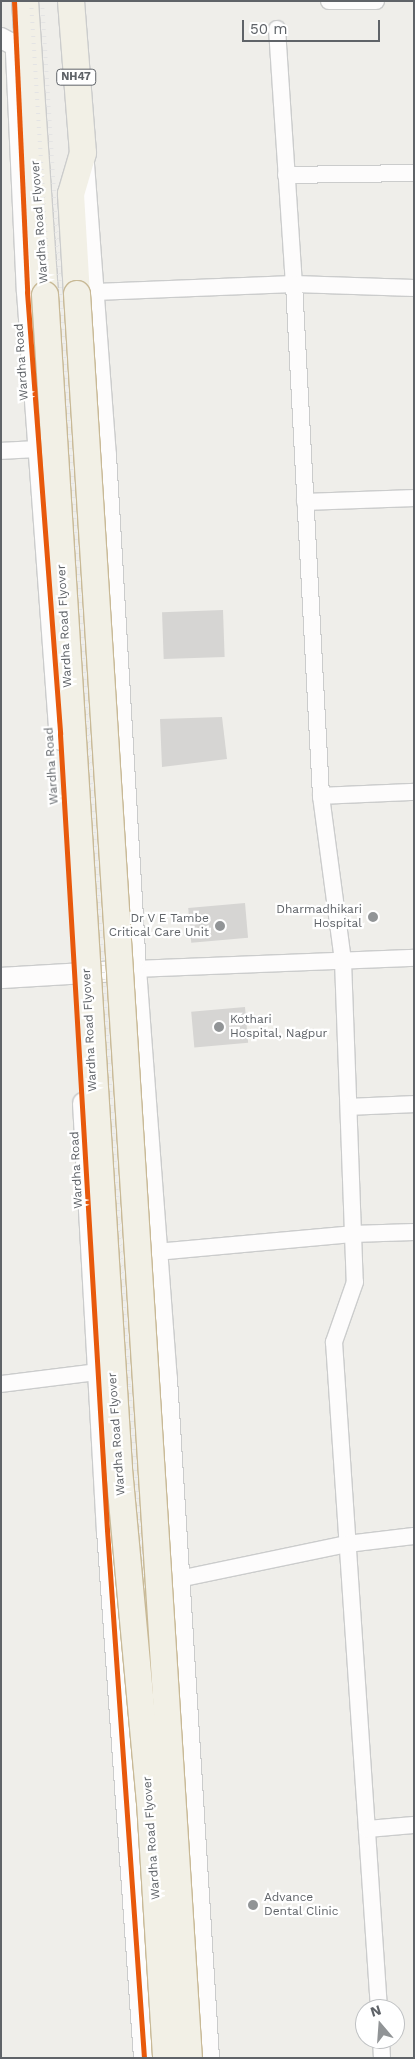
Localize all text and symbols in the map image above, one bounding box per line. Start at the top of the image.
scale bar [245,10,382,42]
text: 50 m [250,20,287,38]
road number: NH47 [56,68,96,86]
street label: Wardha Road Flyover [28,160,52,284]
street label: Wardha Road [12,323,32,401]
street label: Wardha Road Flyover [55,564,75,688]
street label: Wardha Road [42,727,62,805]
place label: Dharmadhikari Hospital [276,903,362,931]
marker: Dharmadhikari Hospital [366,910,380,924]
place label: Dr V E Tambe Critical Care Unit [108,912,209,940]
marker: Dr V E Tambe Critical Care Unit [213,919,227,933]
street label: Wardha Road Flyover [80,968,100,1092]
place label: Kothari Hospital, Nagpur [230,1013,327,1041]
marker: Kothari Hospital, Nagpur [212,1020,226,1034]
street label: Wardha Road [68,1131,86,1209]
street label: Wardha Road Flyover [105,1372,129,1496]
street label: Wardha Road Flyover [140,1776,164,1900]
place label: Advance Dental Clinic [264,1891,339,1919]
marker: Advance Dental Clinic [246,1898,260,1912]
north arrow [355,1999,405,2049]
text: N [368,2001,383,2020]

